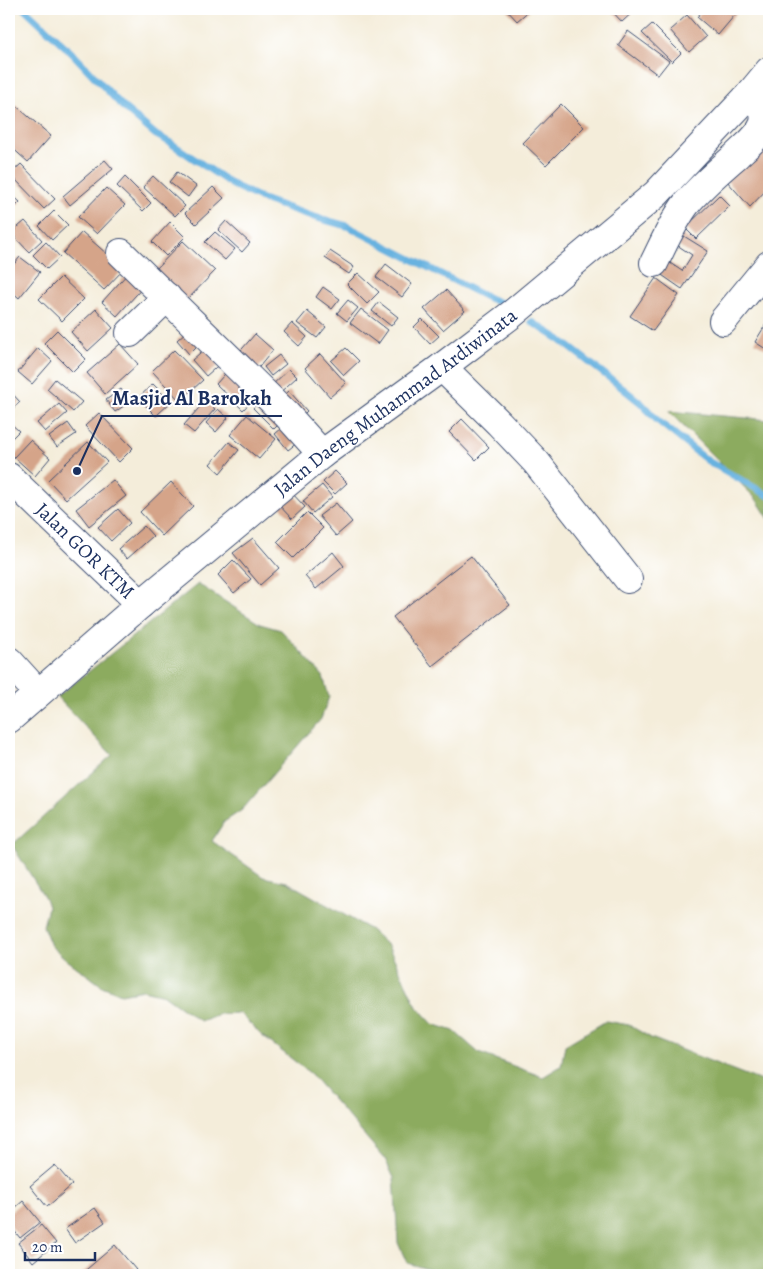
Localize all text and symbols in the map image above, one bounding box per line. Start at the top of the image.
street label: Jalan Daeng Muhammad Ardiwinata [268,301,523,502]
callout: Masjid Al Barokah [102,380,282,416]
text: Masjid Al Barokah [112,384,272,412]
street label: Jalan GOR KTM [30,496,141,605]
scale bar [25,1229,95,1261]
text: 20 m [32,1237,63,1257]

